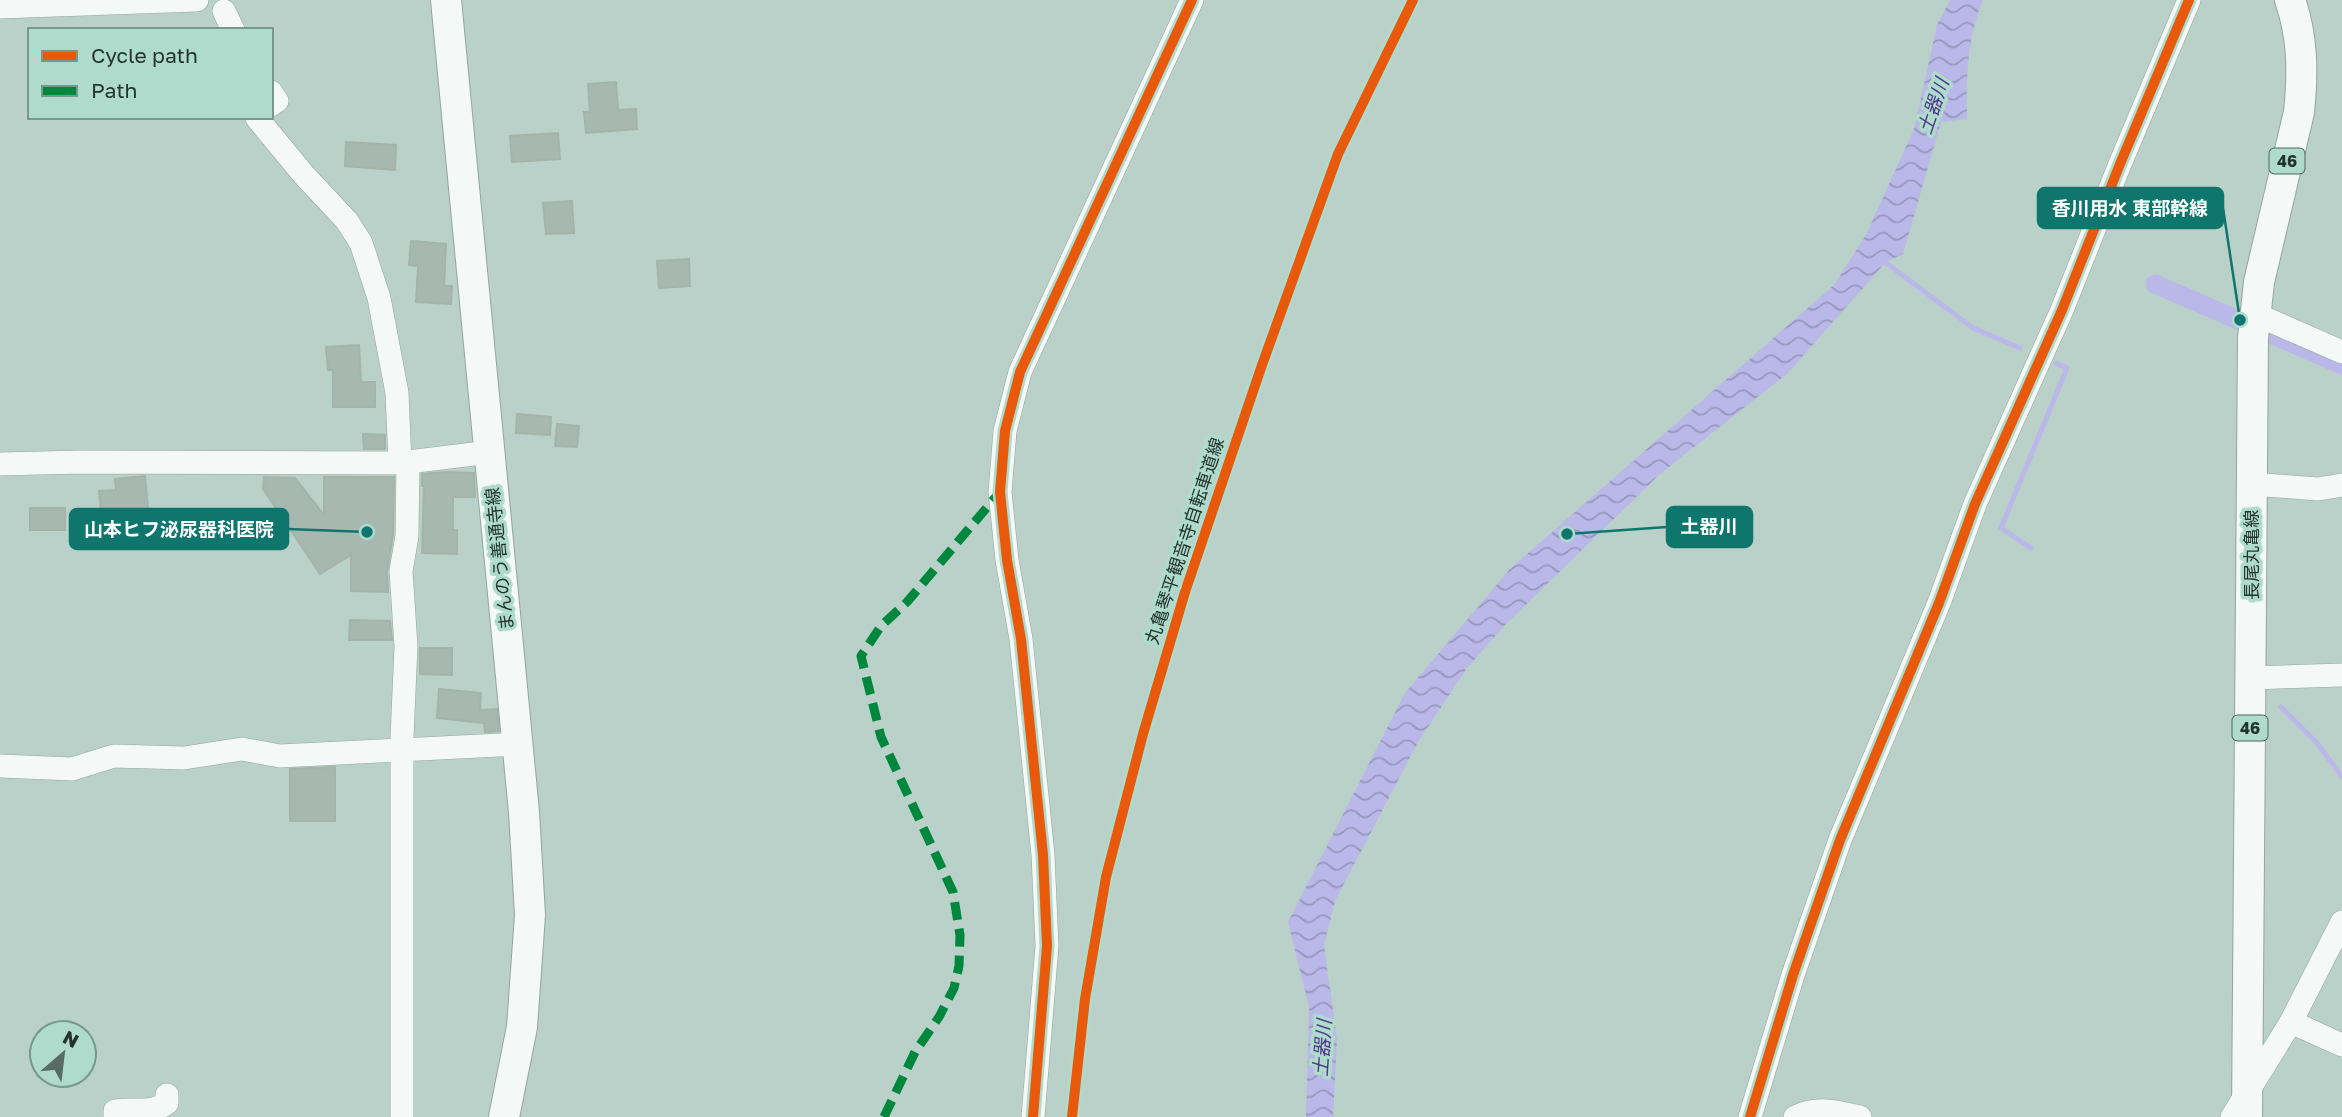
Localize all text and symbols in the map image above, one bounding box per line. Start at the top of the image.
legend [28,28,273,119]
text: Cycle path [91,42,198,68]
water label: 土器川 [1912,73,1953,137]
text: Path [91,77,138,103]
road number: 46 [2270,148,2304,174]
callout: 香川用水 東部幹線 [2038,188,2223,228]
text: 香川用水 東部幹線 [2052,196,2208,219]
street label: 丸亀琴平観音寺自転車道線 [1140,435,1228,647]
street label: まんのう善通寺線 [481,486,517,632]
callout: 土器川 [1667,507,1752,547]
callout: 山本ヒフ泌尿器科医院 [70,509,288,549]
street label: 長尾丸亀線 [2240,510,2262,600]
text: 土器川 [1680,514,1738,537]
text: 山本ヒフ泌尿器科医院 [84,517,274,540]
road number: 46 [2232,716,2268,740]
water label: 土器川 [1308,1017,1335,1077]
north arrow [28,1019,98,1089]
text: N [59,1025,83,1052]

